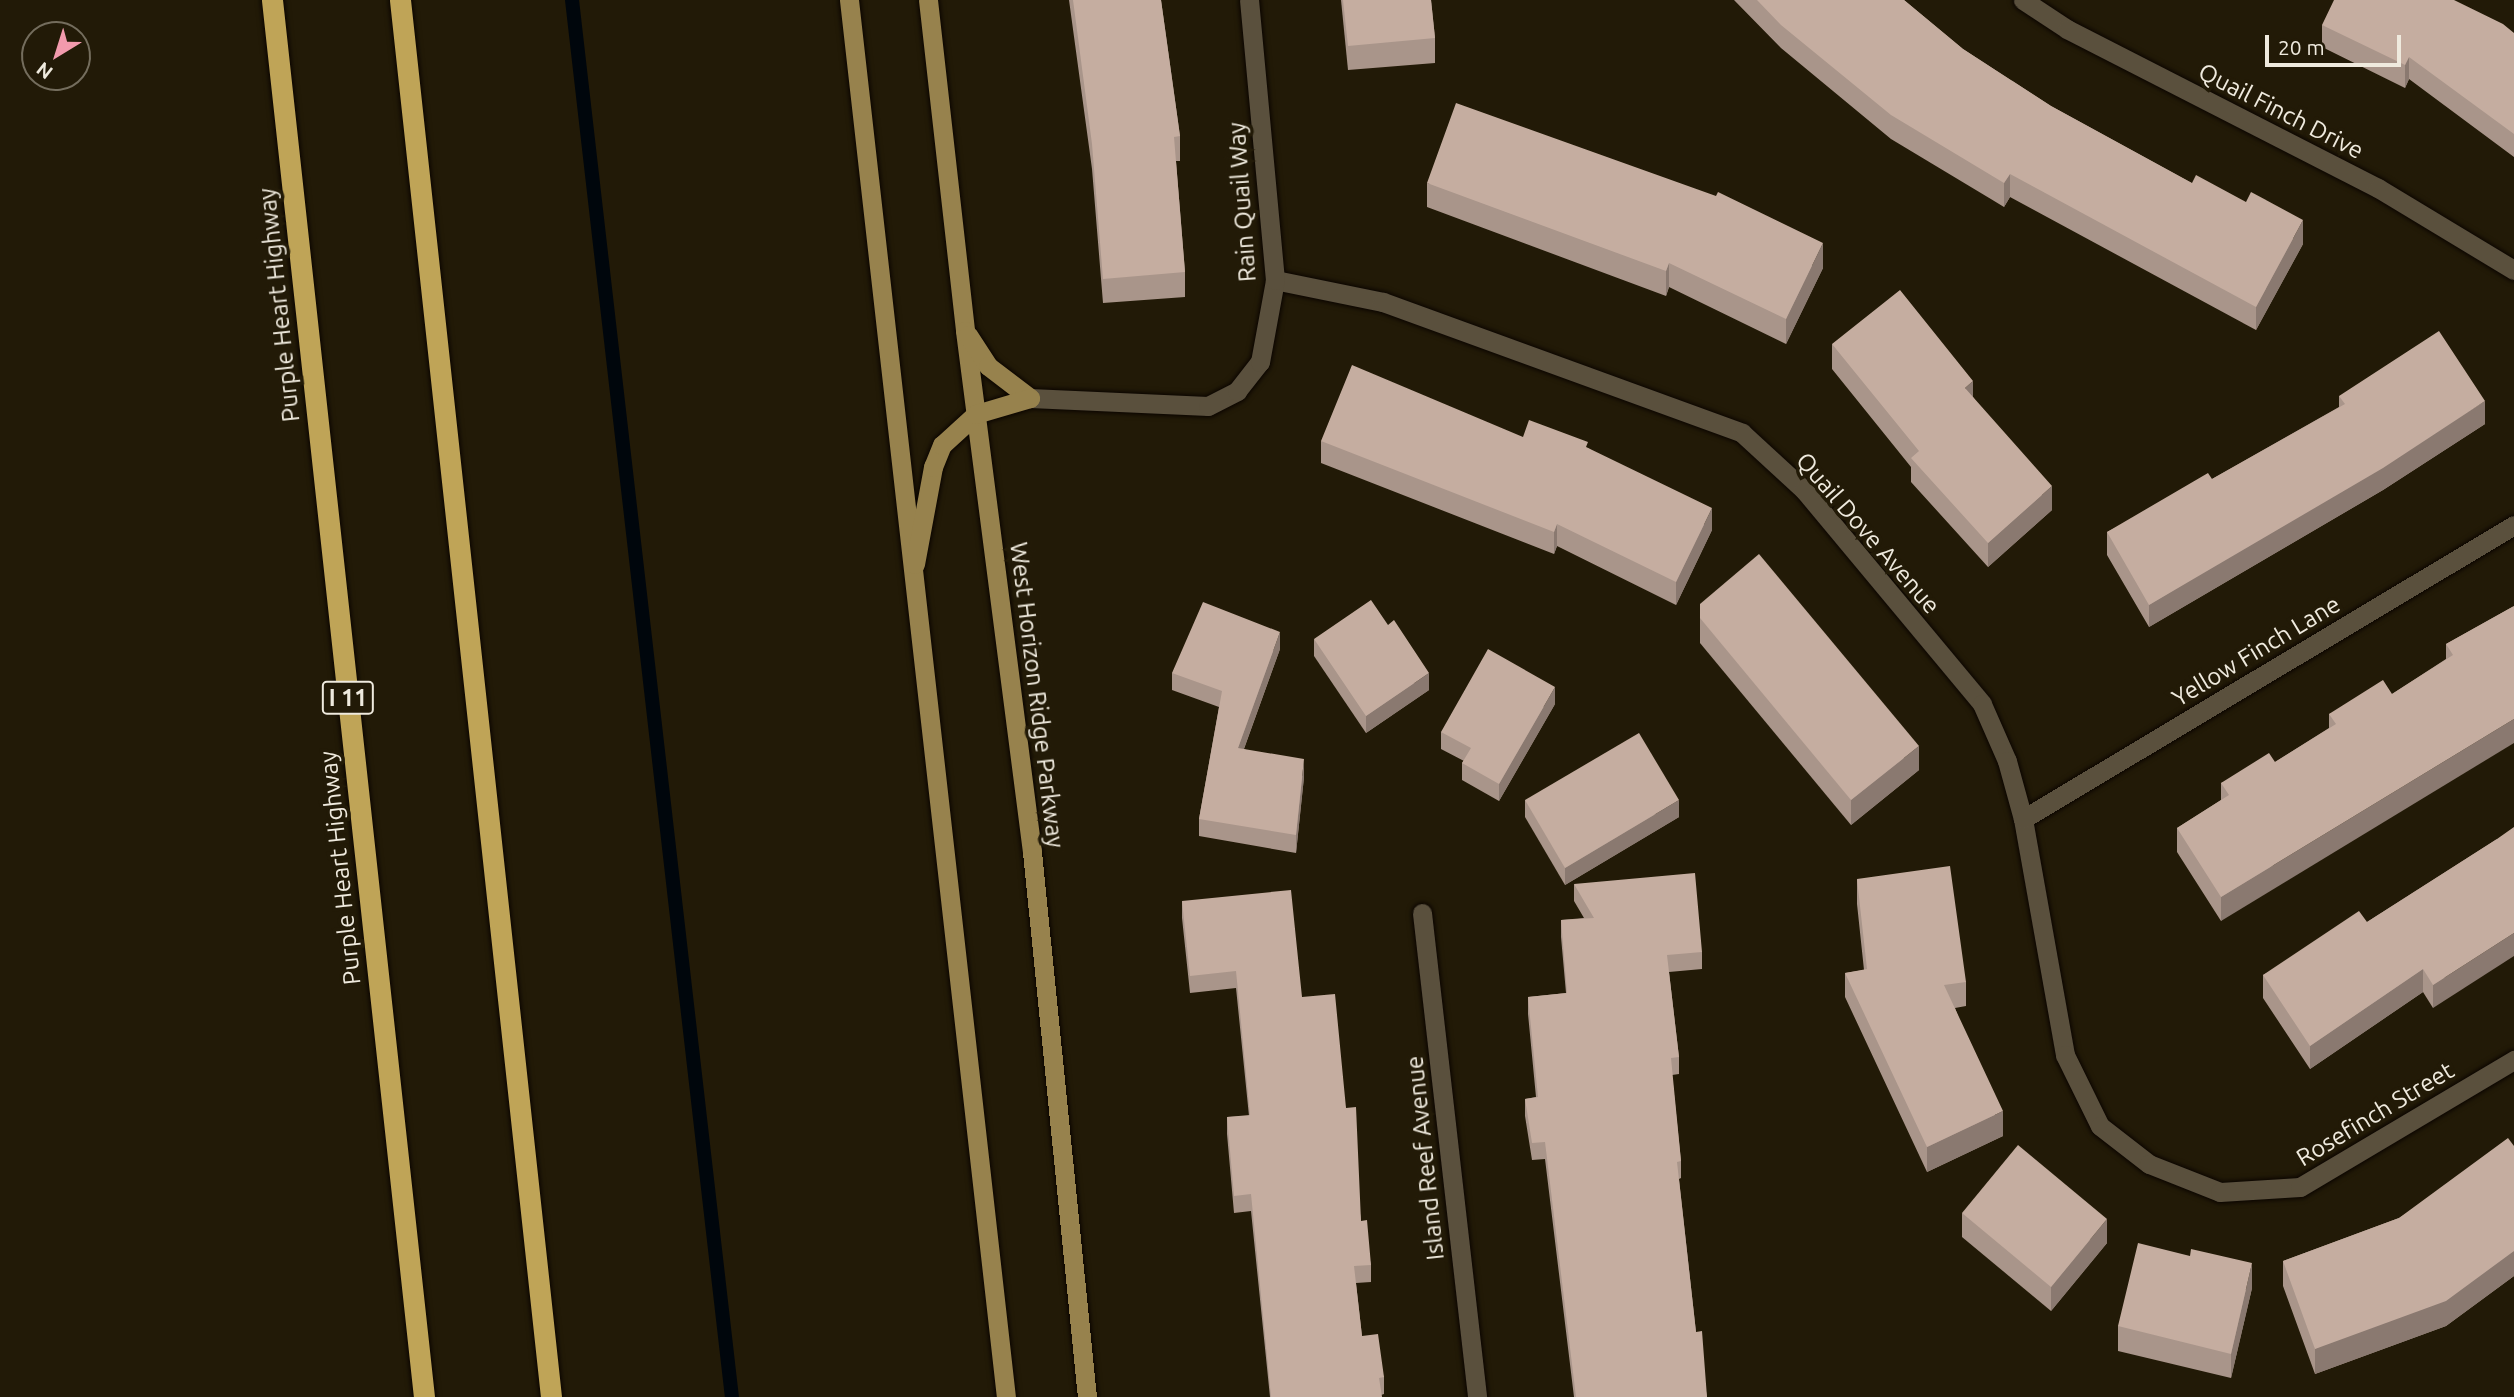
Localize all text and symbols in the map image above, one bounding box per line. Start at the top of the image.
north arrow [21,21,91,91]
scale bar [2269,21,2406,65]
text: 20 m [2278,35,2325,59]
street label: Quail Finch Drive [2194,57,2368,165]
text: N [32,58,57,84]
street label: Rain Quail Way [1222,121,1262,283]
street label: Purple Heart Highway [252,187,306,423]
street label: Quail Dove Avenue [1790,446,1946,620]
street label: West Horizon Ridge Parkway [1004,541,1070,849]
street label: Yellow Finch Lane [2167,590,2345,712]
road number: I 11 [322,678,374,718]
street label: Purple Heart Highway [313,750,367,986]
street label: Island Reef Avenue [1400,1054,1450,1262]
street label: Rosefinch Street [2291,1056,2459,1172]

